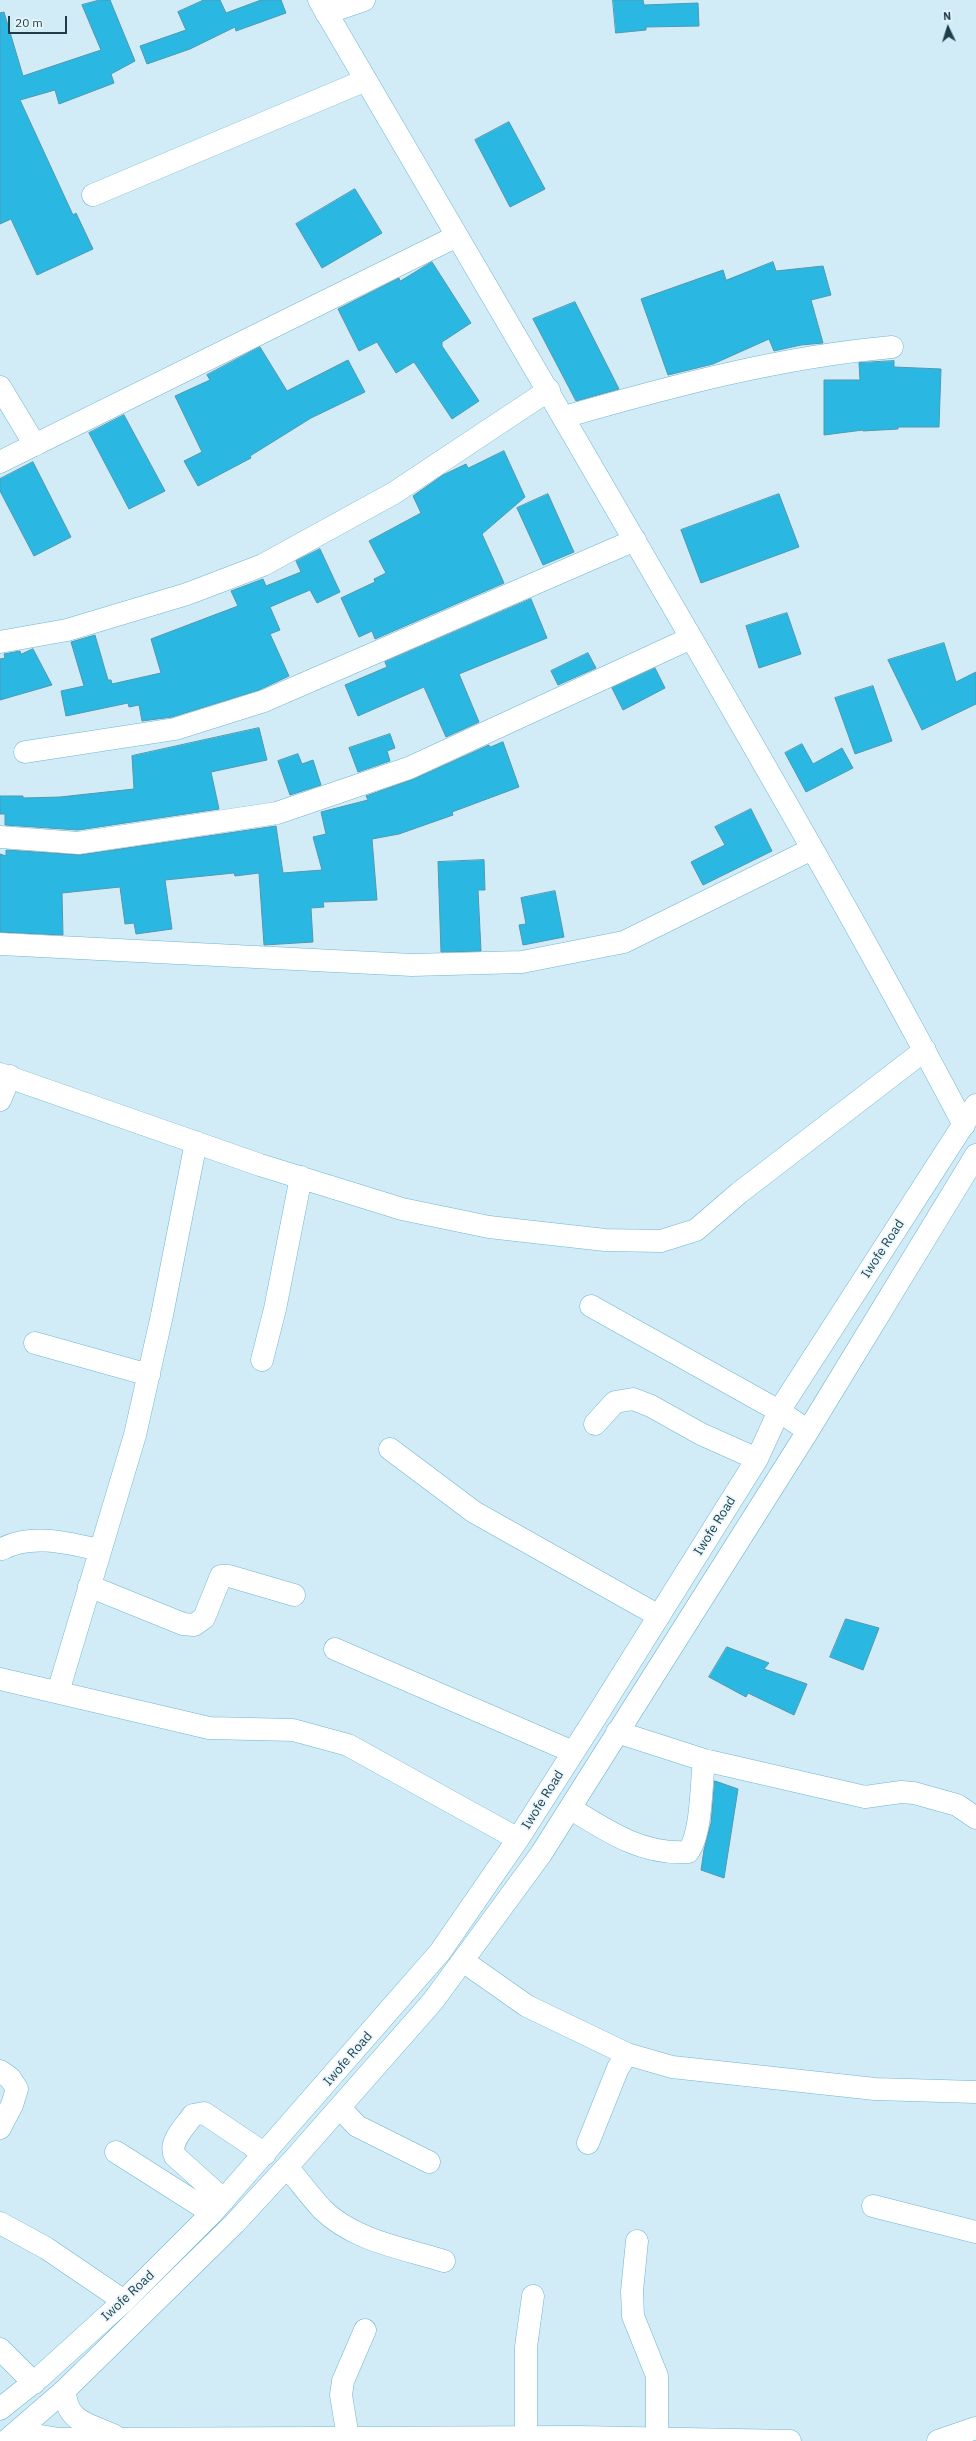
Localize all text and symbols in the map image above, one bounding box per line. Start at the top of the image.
scale bar [10,8,69,34]
north arrow [928,8,968,48]
text: N [943,9,952,23]
text: 20 m [15,15,43,30]
street label: Iwofe Road [858,1217,908,1281]
street label: Iwofe Road [691,1494,739,1558]
street label: Iwofe Road [519,1768,567,1832]
street label: Iwofe Road [320,2029,376,2089]
street label: Iwofe Road [98,2268,158,2324]

